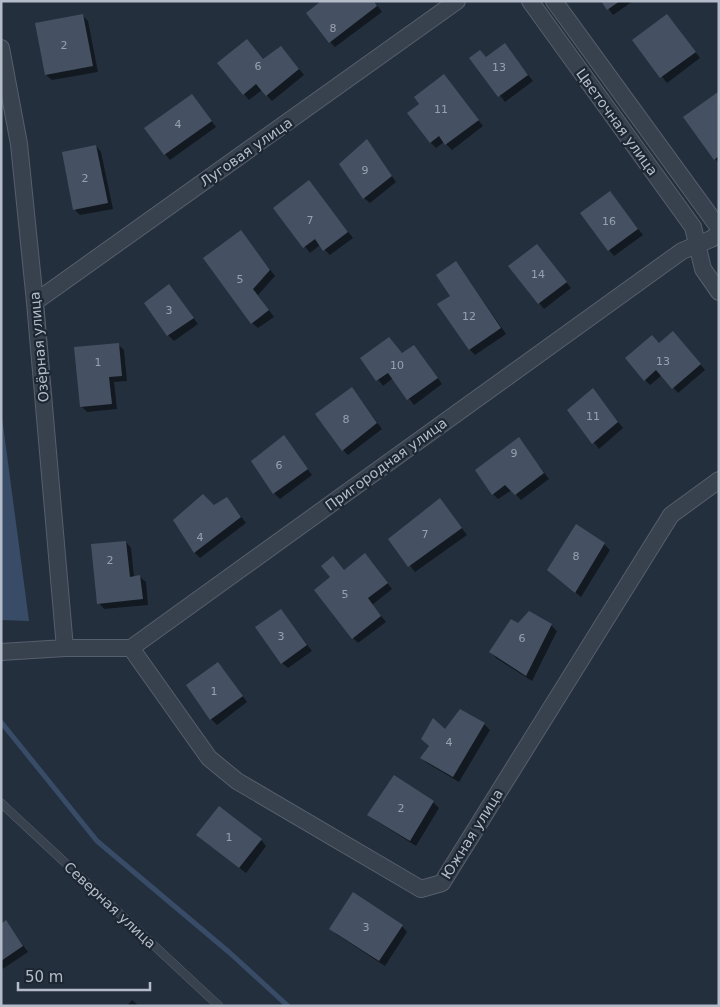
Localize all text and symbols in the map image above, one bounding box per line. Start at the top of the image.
house number: 8 [330,22,337,35]
house number: 2 [61,39,68,52]
house number: 6 [255,60,262,73]
house number: 13 [492,61,506,74]
street label: Цветочная улица [573,66,661,178]
house number: 11 [434,103,448,116]
street label: Луговая улица [197,114,295,190]
house number: 4 [175,118,182,131]
house number: 9 [362,164,369,177]
house number: 2 [82,172,89,185]
house number: 7 [307,214,314,227]
house number: 16 [602,215,616,228]
house number: 14 [531,268,545,281]
house number: 5 [237,273,244,286]
street label: Озёрная улица [26,291,52,403]
house number: 3 [166,304,173,317]
house number: 12 [462,310,476,323]
house number: 13 [656,355,670,368]
house number: 1 [95,356,102,369]
house number: 10 [390,359,404,372]
house number: 11 [586,410,600,423]
house number: 8 [343,413,350,426]
street label: Пригородная улица [322,414,450,514]
house number: 9 [511,447,518,460]
house number: 6 [276,459,283,472]
house number: 7 [422,528,429,541]
house number: 4 [197,531,204,544]
house number: 8 [573,550,580,563]
house number: 2 [107,554,114,567]
house number: 5 [342,588,349,601]
house number: 3 [278,630,285,643]
house number: 6 [519,632,526,645]
house number: 1 [211,685,218,698]
house number: 4 [446,736,453,749]
street label: Южная улица [438,786,506,882]
house number: 2 [398,802,405,815]
house number: 1 [226,831,233,844]
street label: Северная улица [61,859,159,951]
house number: 3 [363,921,370,934]
scale bar [18,960,150,992]
text: 50 m [25,968,63,986]

